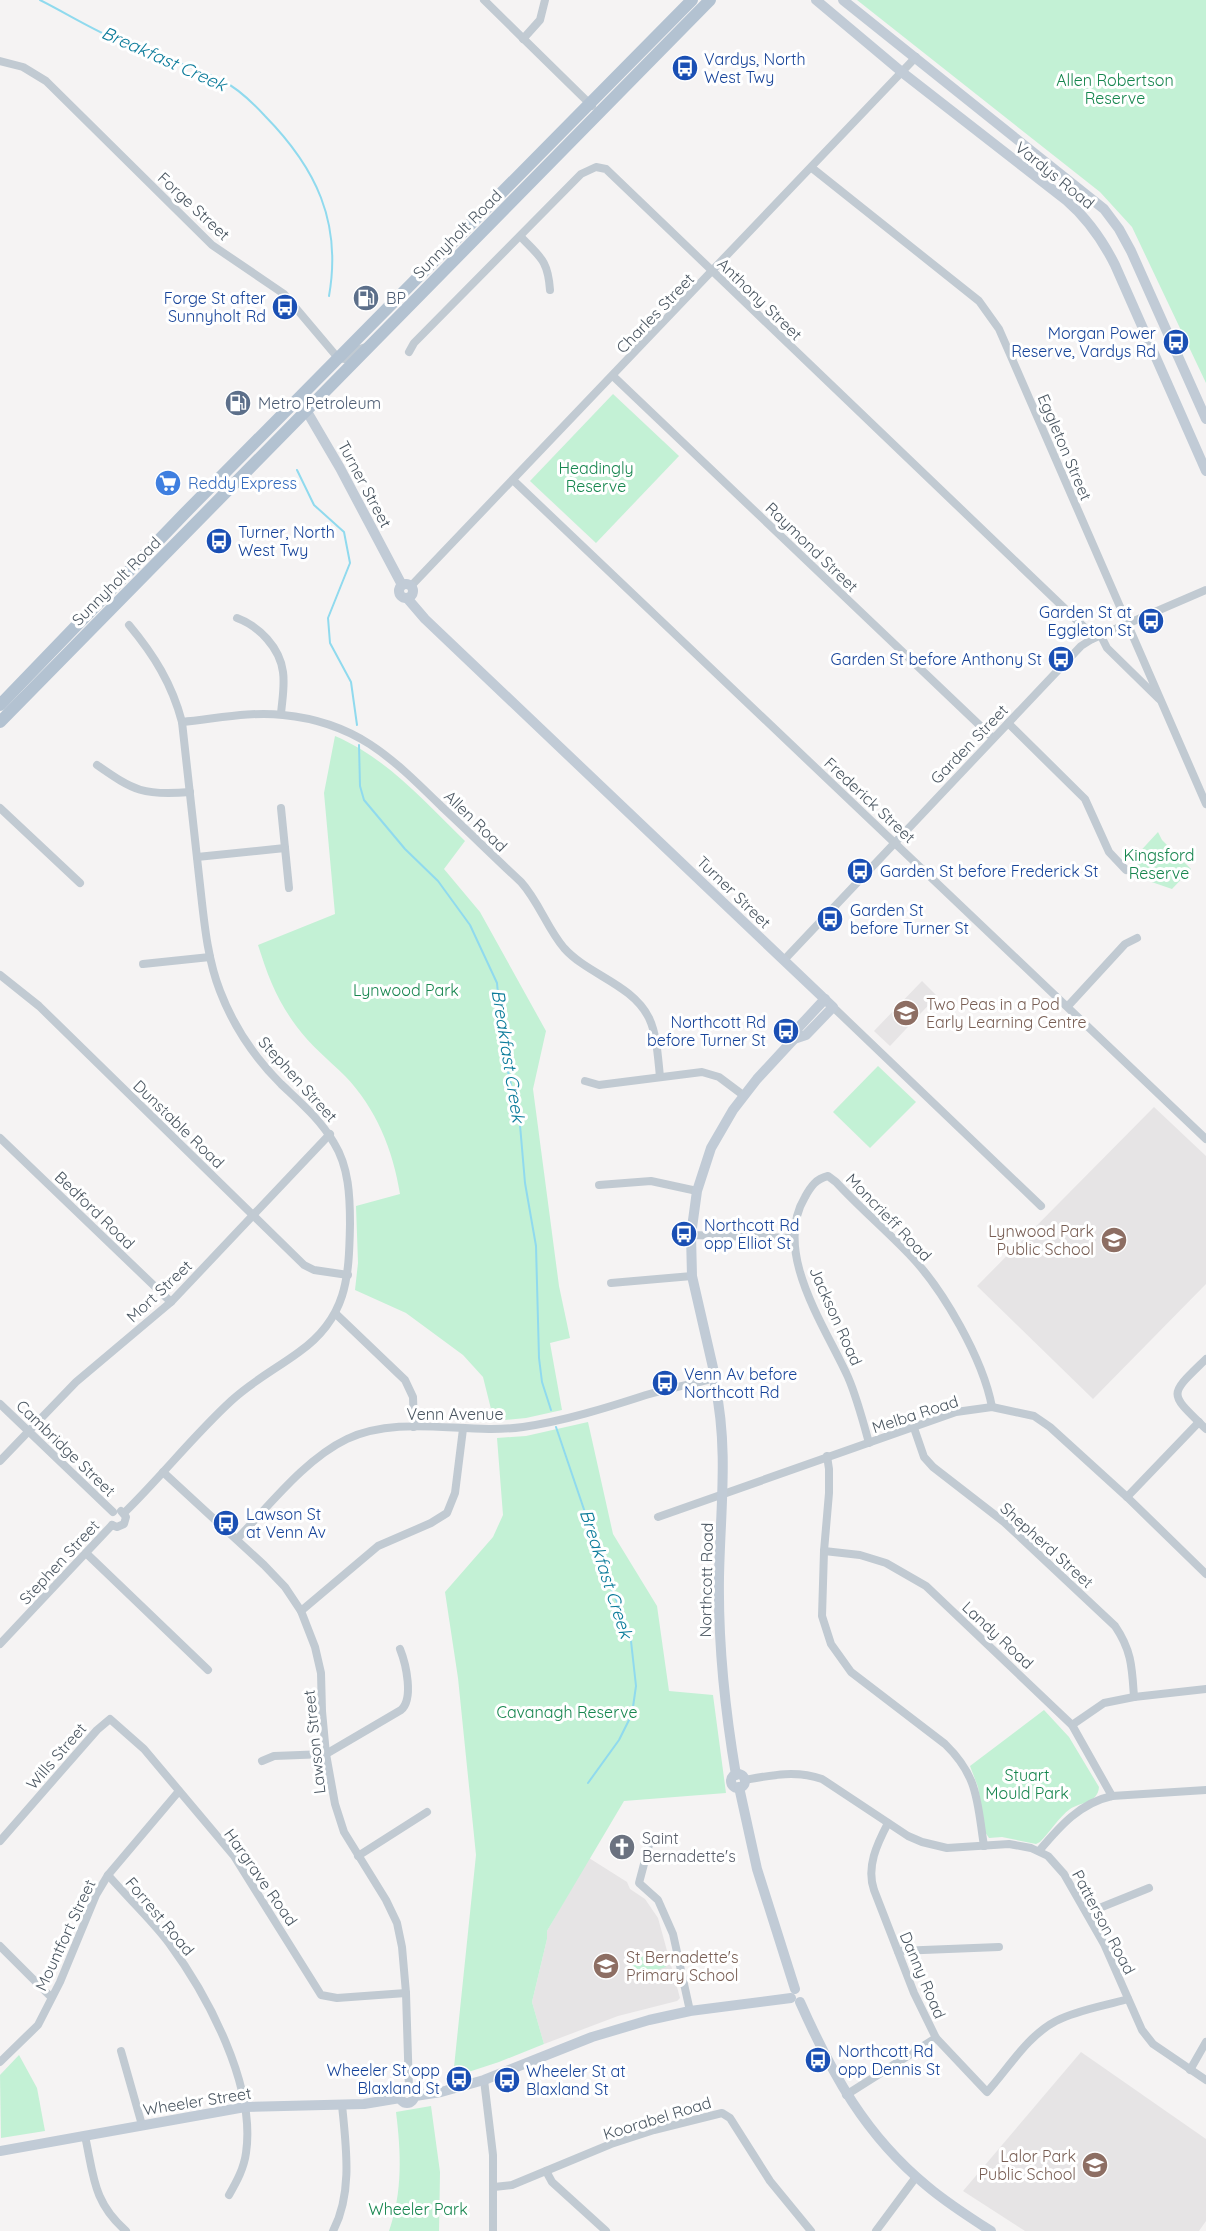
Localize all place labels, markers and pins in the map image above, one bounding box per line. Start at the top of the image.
place label: Vardys, North West Twy [704,49,806,87]
bus stop icon: Vardys, North West Twy [670,53,700,83]
fuel station icon: BP [351,283,381,313]
place label: Forge St after Sunnyholt Rd [164,288,266,326]
place label: BP [386,288,406,308]
bus stop icon: Forge St after Sunnyholt Rd [270,292,300,322]
place label: Morgan Power Reserve, Vardys Rd [1011,323,1156,361]
bus stop icon: Morgan Power Reserve, Vardys Rd [1161,327,1191,357]
fuel station icon: Metro Petroleum [223,388,253,418]
place label: Metro Petroleum [258,393,381,413]
supermarket icon: Reddy Express [153,468,183,498]
place label: Reddy Express [188,473,297,493]
place label: Turner, North West Twy [238,522,335,560]
bus stop icon: Turner, North West Twy [204,526,234,556]
place label: Garden St at Eggleton St [1039,602,1132,640]
bus stop icon: Garden St at Eggleton St [1136,606,1166,636]
bus stop icon: Garden St before Anthony St [1046,644,1076,674]
place label: Garden St before Anthony St [830,649,1042,669]
bus stop icon: Garden St before Frederick St [845,856,875,886]
place label: Garden St before Frederick St [880,861,1098,881]
place label: Garden St before Turner St [850,900,969,938]
bus stop icon: Garden St before Turner St [815,904,845,934]
place label: Two Peas in a Pod Early Learning Centre [926,994,1087,1032]
school or university icon: Two Peas in a Pod Early Learning Centre [891,998,921,1028]
place label: Northcott Rd before Turner St [647,1012,766,1050]
bus stop icon: Northcott Rd before Turner St [771,1016,801,1046]
place label: Northcott Rd opp Elliot St [704,1215,800,1253]
bus stop icon: Northcott Rd opp Elliot St [669,1219,699,1249]
place label: Lynwood Park Public School [988,1221,1094,1259]
school or university icon: Lynwood Park Public School [1099,1225,1129,1255]
place label: Venn Av before Northcott Rd [684,1364,797,1402]
bus stop icon: Venn Av before Northcott Rd [650,1368,680,1398]
place label: Lawson St at Venn Av [246,1504,326,1542]
bus stop icon: Lawson St at Venn Av [211,1508,241,1538]
place label: Saint Bernadette's [642,1828,736,1866]
church icon: Saint Bernadette's [607,1832,637,1862]
place label: St Bernadette's Primary School [626,1947,738,1985]
school or university icon: St Bernadette's Primary School [591,1951,621,1981]
place label: Northcott Rd opp Dennis St [838,2041,940,2079]
bus stop icon: Northcott Rd opp Dennis St [803,2045,833,2075]
place label: Wheeler St opp Blaxland St [326,2060,440,2098]
place label: Wheeler St at Blaxland St [526,2061,626,2099]
bus stop icon: Wheeler St opp Blaxland St [444,2064,474,2094]
bus stop icon: Wheeler St at Blaxland St [492,2065,522,2095]
place label: Lalor Park Public School [979,2146,1076,2184]
school or university icon: Lalor Park Public School [1080,2150,1110,2180]

